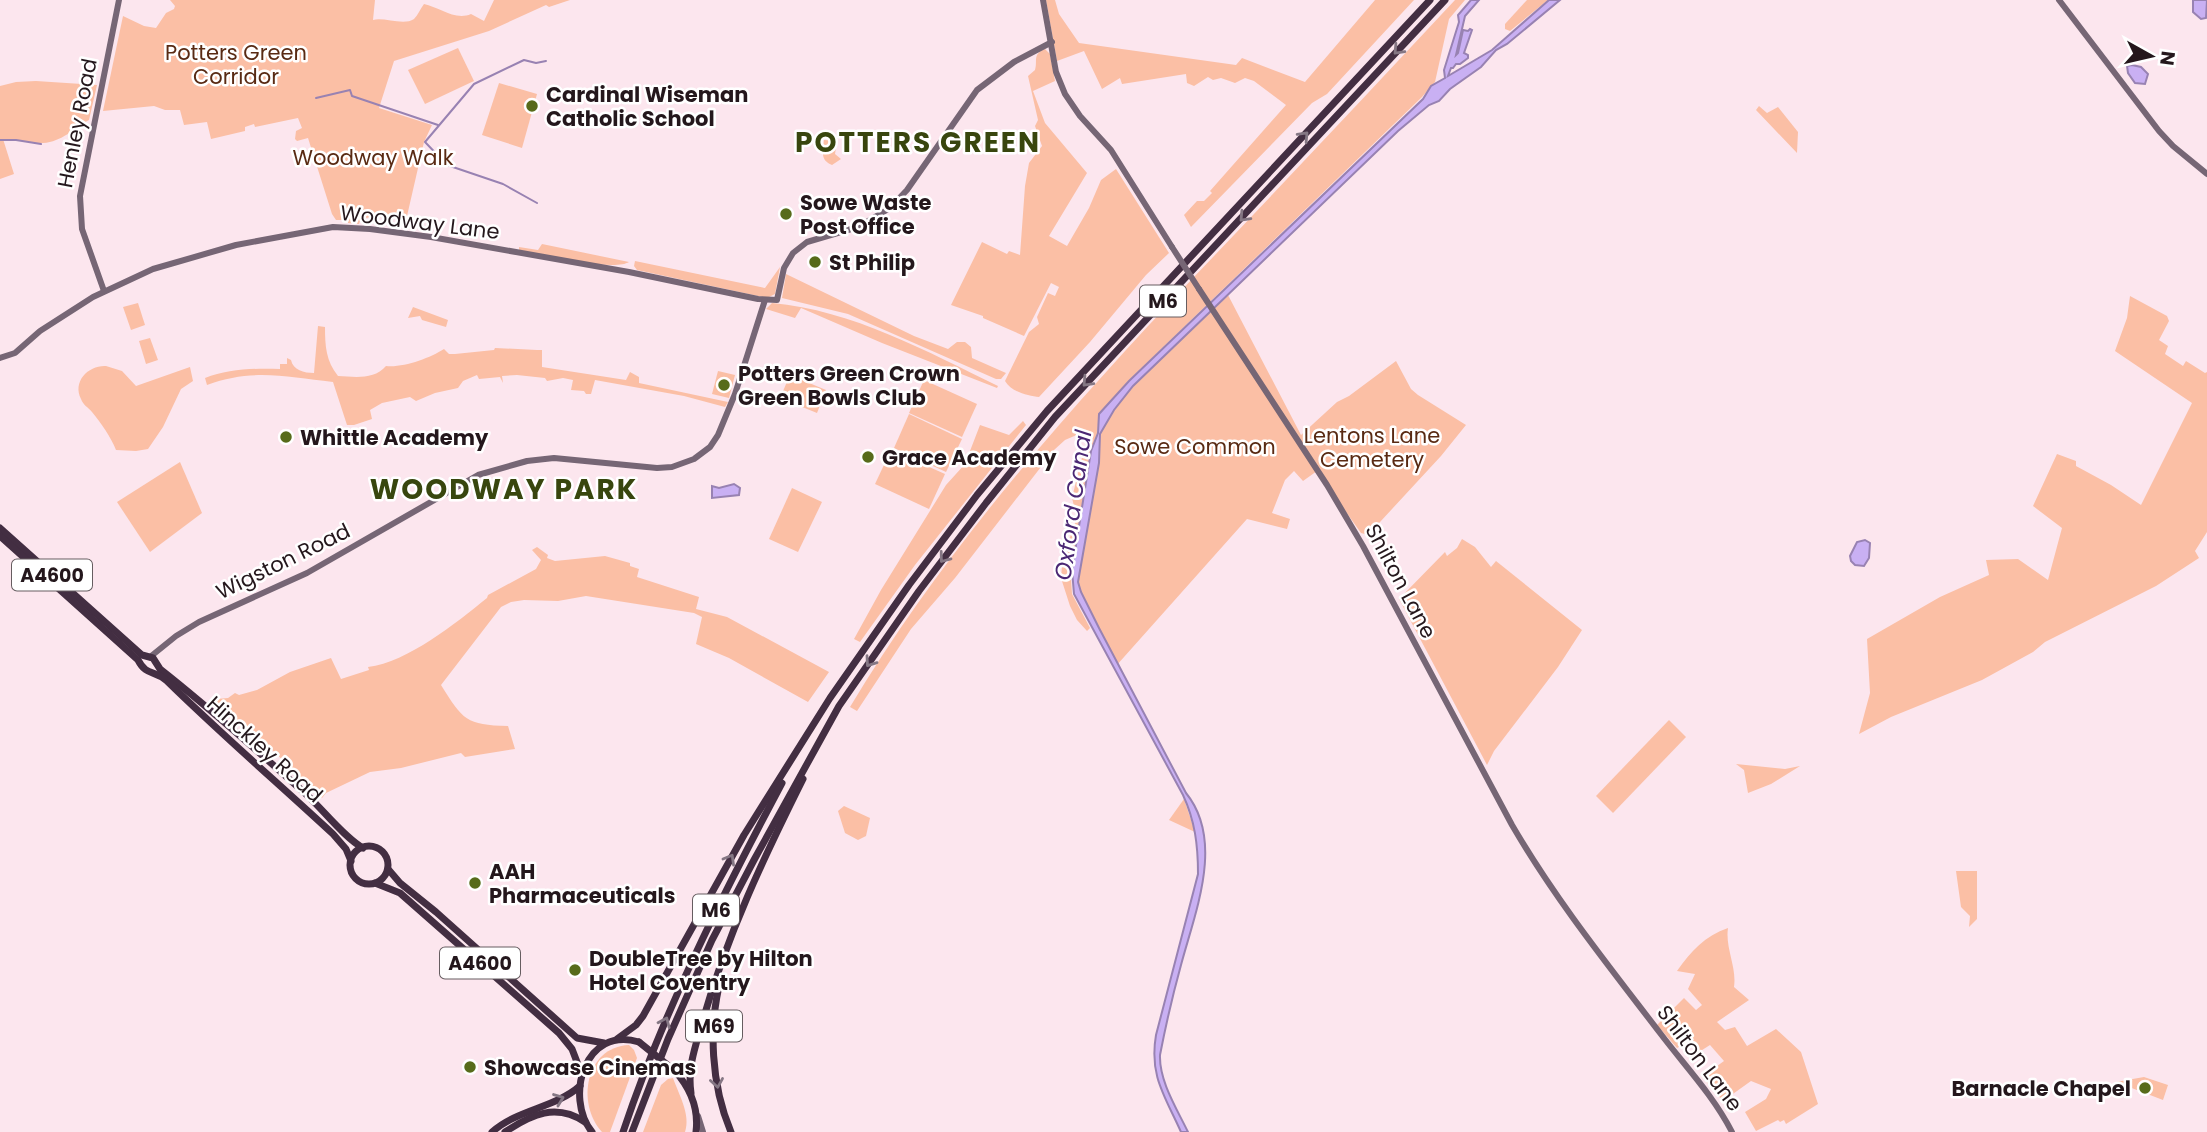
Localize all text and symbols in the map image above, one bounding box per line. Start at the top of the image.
north arrow [2116,21,2186,91]
park label: Potters Green Corridor [165,38,307,91]
one-way arrow [1394,42,1407,55]
text: N [2153,49,2182,67]
street label: Henley Road [50,56,104,190]
place label: Cardinal Wiseman Catholic School [546,80,748,133]
marker: Cardinal Wiseman Catholic School [524,98,540,114]
district label: POTTERS GREEN [795,123,1041,162]
one-way arrow [1295,131,1308,144]
park label: Woodway Walk [292,143,454,172]
place label: Sowe Waste Post Office [800,188,931,241]
street label: Woodway Lane [339,198,501,246]
marker: Sowe Waste Post Office [778,206,794,222]
one-way arrow [1239,209,1252,222]
place label: St Philip [829,248,915,277]
marker: St Philip [807,254,823,270]
road number: M6 [1140,286,1186,316]
place label: Potters Green Crown Green Bowls Club [738,359,960,412]
one-way arrow [1083,374,1096,387]
marker: Potters Green Crown Green Bowls Club [716,377,732,393]
park label: Lentons Lane Cemetery [1304,421,1440,474]
place label: Whittle Academy [300,423,489,452]
water label: Oxford Canal [1047,427,1099,582]
marker: Whittle Academy [278,429,294,445]
park label: Sowe Common [1114,432,1276,461]
place label: Grace Academy [882,443,1057,472]
marker: Grace Academy [860,449,876,465]
district label: WOODWAY PARK [370,470,638,509]
street label: Wigston Road [211,516,355,606]
street label: Shilton Lane [1359,519,1443,643]
one-way arrow [939,550,952,563]
road number: A4600 [12,560,92,590]
one-way arrow [866,654,878,667]
street label: Hinckley Road [201,689,329,809]
one-way arrow [722,853,735,866]
place label: AAH Pharmaceuticals [489,857,675,910]
marker: AAH Pharmaceuticals [467,875,483,891]
road number: M6 [693,894,739,926]
place label: DoubleTree by Hilton Hotel Coventry [589,944,813,997]
road number: A4600 [440,948,520,979]
marker: DoubleTree by Hilton Hotel Coventry [567,962,583,978]
street label: Shilton Lane [1651,999,1749,1117]
road number: M69 [686,1010,742,1042]
one-way arrow [657,1017,671,1030]
place label: Showcase Cinemas [484,1053,696,1082]
marker: Showcase Cinemas [462,1059,478,1075]
place label: Barnacle Chapel [1951,1074,2131,1103]
one-way arrow [709,1077,724,1089]
marker: Barnacle Chapel [2137,1080,2153,1096]
one-way arrow [552,1093,564,1107]

